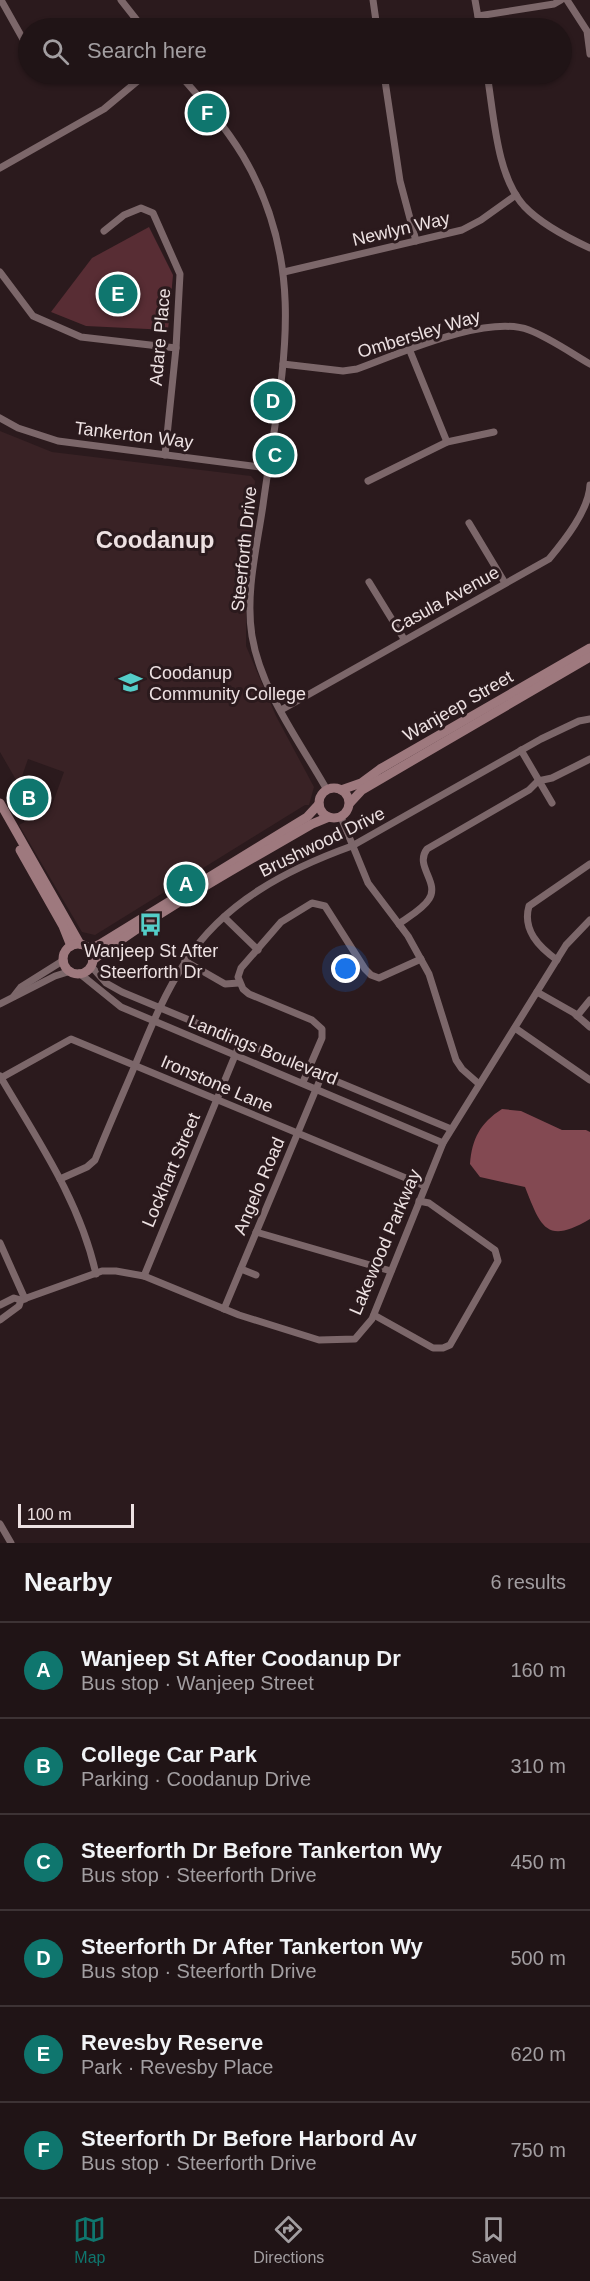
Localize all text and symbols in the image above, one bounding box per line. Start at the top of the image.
search box [18,18,572,84]
icon: search [39,35,72,68]
text: Search here [87,38,207,63]
pin: F [188,90,226,136]
street label: Newlyn Way [350,208,452,250]
pin: E [98,272,138,316]
street label: Adare Place [146,287,174,387]
street label: Ombersley Way [355,306,483,362]
pin: D [254,378,292,424]
street label: Tankerton Way [74,418,194,452]
pin: C [256,432,294,478]
street label: Steerforth Drive [227,485,261,613]
district label: Coodanup [96,526,214,553]
street label: Casula Avenue [387,562,503,638]
place label: Coodanup Community College [149,663,306,704]
street label: Wanjeep Street [400,666,516,746]
school or university icon: Coodanup Community College [118,670,144,696]
pin: B [9,776,48,820]
street label: Brushwood Drive [256,803,388,881]
pin: A [166,862,206,906]
bus stop icon: Wanjeep St After Steerforth Dr [138,912,164,938]
place label: Wanjeep St After Steerforth Dr [84,941,218,982]
your location [331,954,360,983]
street label: Landings Boulevard [185,1011,341,1089]
street label: Ironstone Lane [158,1051,276,1117]
street label: Lockhart Street [138,1110,204,1230]
street label: Angelo Road [229,1134,289,1238]
street label: Lakewood Parkway [345,1166,425,1318]
scale bar [18,1501,134,1528]
text: 100 m [27,1506,71,1523]
text: Nearby [24,1567,112,1597]
text: 6 results [490,1571,566,1593]
text: Wanjeep St After Coodanup Dr [81,1646,401,1671]
text: A [36,1659,51,1681]
text: 160 m [510,1659,566,1681]
text: Bus stop · Wanjeep Street [81,1672,314,1694]
text: College Car Park [81,1742,257,1767]
text: B [36,1755,51,1777]
text: 310 m [510,1755,566,1777]
text: Parking · Coodanup Drive [81,1768,311,1790]
text: Steerforth Dr Before Tankerton Wy [81,1838,442,1863]
text: C [36,1851,51,1873]
text: 450 m [510,1851,566,1873]
text: Bus stop · Steerforth Drive [81,1864,317,1886]
text: Steerforth Dr After Tankerton Wy [81,1934,423,1959]
text: D [36,1947,51,1969]
text: 500 m [510,1947,566,1969]
text: Bus stop · Steerforth Drive [81,1960,317,1982]
text: Revesby Reserve [81,2030,263,2055]
text: E [37,2043,50,2065]
text: 620 m [510,2043,566,2065]
text: Park · Revesby Place [81,2056,273,2078]
text: Steerforth Dr Before Harbord Av [81,2126,417,2151]
text: F [37,2139,50,2161]
text: 750 m [510,2139,566,2161]
text: Bus stop · Steerforth Drive [81,2152,317,2174]
tab: Map [73,2213,106,2267]
tab: Directions [253,2213,324,2267]
tab: Saved [471,2213,517,2267]

